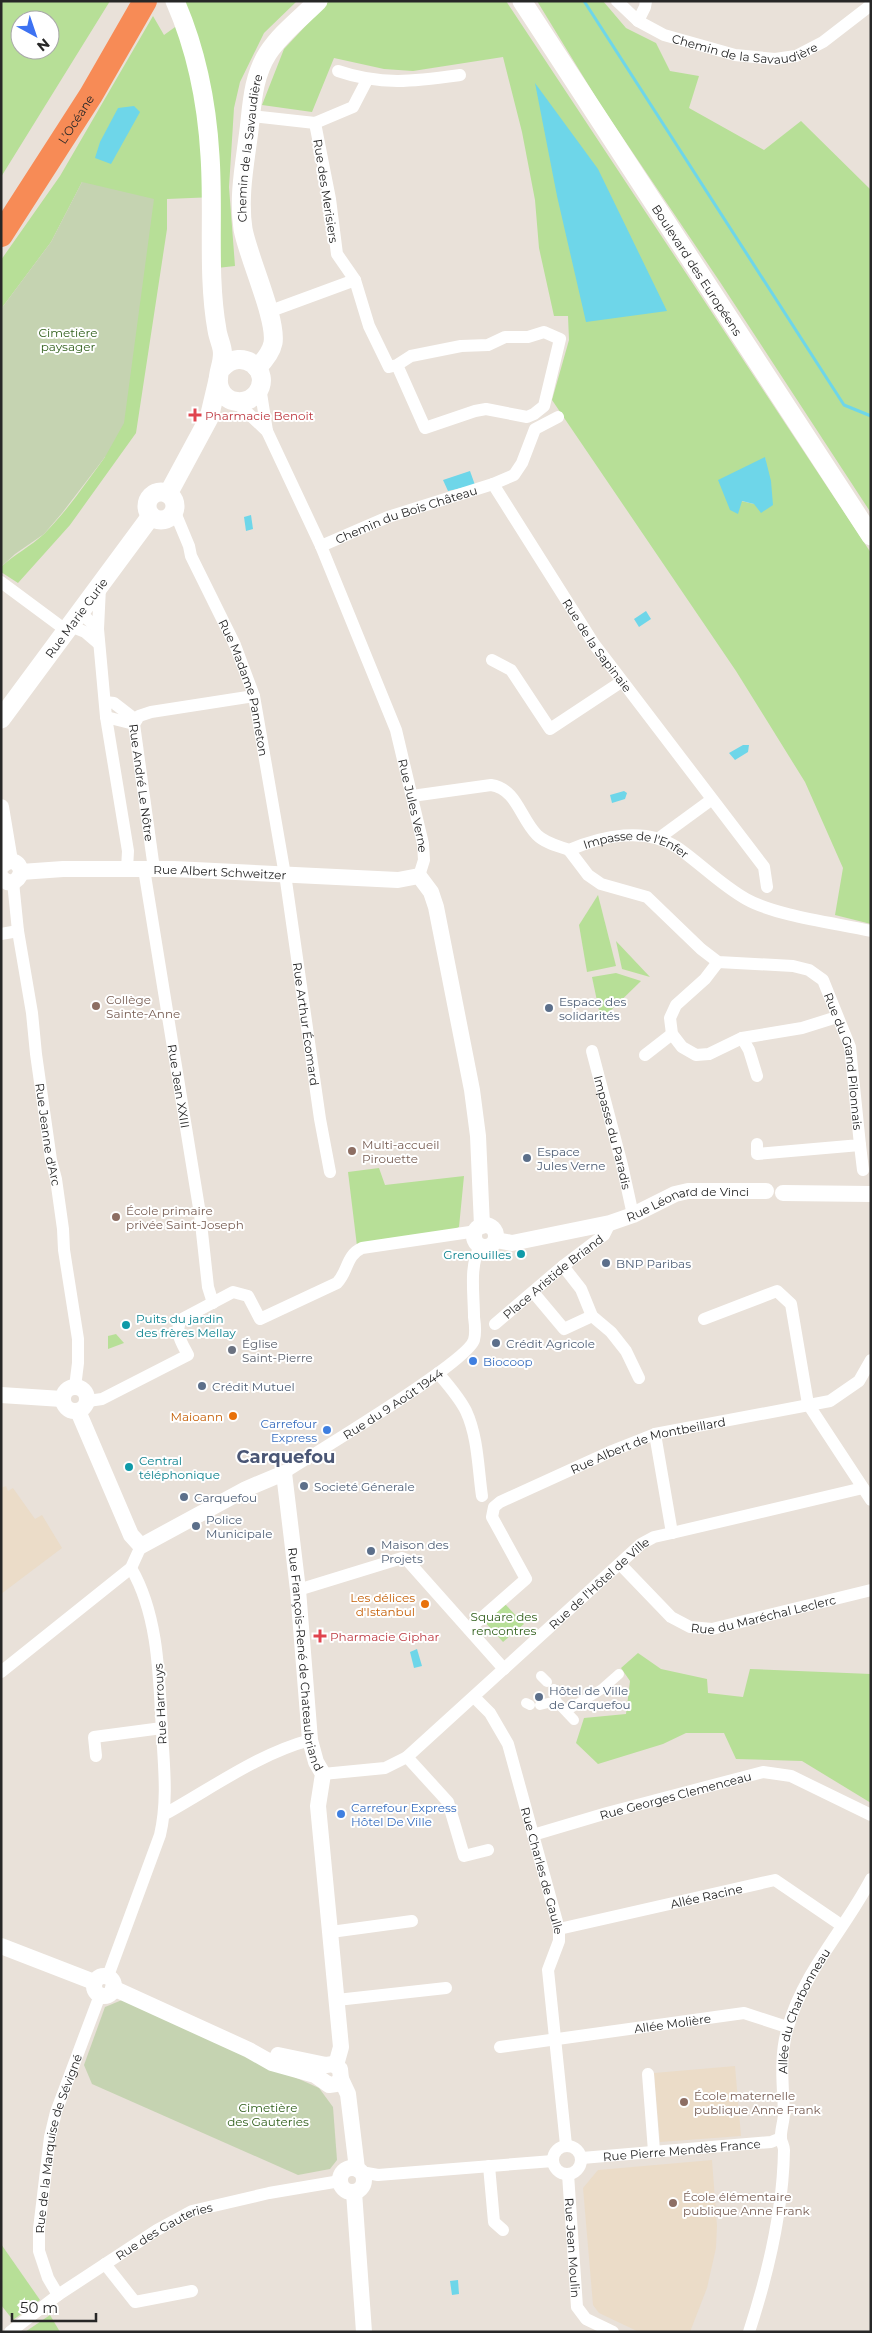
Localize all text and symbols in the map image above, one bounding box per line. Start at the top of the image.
north arrow [10,10,60,60]
street label: Chemin de la Savaudière [670,30,820,67]
text: N [33,34,53,55]
street label: Chemin de la Savaudière [234,72,265,223]
street label: L’Océane [54,92,97,146]
street label: Rue des Merisiers [310,138,342,244]
street label: Boulevard des Européens [649,201,746,338]
park label: Cimetière paysager [39,325,97,354]
place label: Pharmacie Benoit [205,408,314,423]
marker: Pharmacie Benoit [189,409,201,421]
street label: Chemin du Bois Château [333,482,479,547]
street label: Rue Marie Curie [41,575,110,661]
street label: Rue de la Sapinaie [560,596,635,695]
street label: Rue Madame Panneton [216,616,272,757]
street label: Rue André Le Nôtre [127,723,158,842]
street label: Rue Jules Verne [396,757,431,853]
street label: Impasse de l'Enfer [581,828,692,861]
street label: Rue Albert Schweitzer [153,862,287,882]
street label: Rue Arthur Écomard [290,961,323,1087]
street label: Rue du Grand Pilonnais [821,990,866,1131]
place label: Collège Sainte-Anne [106,992,180,1021]
place label: Espace des solidarités [559,994,626,1023]
marker: Collège Sainte-Anne [90,1000,102,1012]
marker: Espace des solidarités [543,1002,555,1014]
street label: Rue Jean XXIII [165,1043,193,1129]
street label: Impasse du Paradis [591,1074,635,1191]
street label: Rue Jeanne d'Arc [33,1082,64,1187]
place label: Multi-accueil Pirouette [362,1137,440,1166]
place label: Espace Jules Verne [536,1144,606,1173]
marker: Multi-accueil Pirouette [346,1145,358,1157]
marker: Espace Jules Verne [521,1152,533,1164]
street label: Rue Léonard de Vinci [624,1183,749,1224]
place label: École primaire privée Saint-Joseph [126,1203,244,1232]
marker: École primaire privée Saint-Joseph [110,1211,122,1223]
street label: Place Aristide Briand [499,1231,606,1322]
place label: Grenouilles [443,1247,511,1262]
marker: Grenouilles [515,1248,527,1260]
place label: BNP Paribas [616,1256,691,1271]
marker: BNP Paribas [600,1257,612,1269]
place label: Puits du jardin des frères Mellay [136,1311,236,1340]
marker: Puits du jardin des frères Mellay [120,1319,132,1331]
place label: Église Saint-Pierre [242,1336,313,1365]
place label: Crédit Agricole [506,1336,595,1351]
marker: Crédit Agricole [490,1337,502,1349]
marker: Église Saint-Pierre [226,1344,238,1356]
place label: Biocoop [483,1354,533,1369]
marker: Biocoop [467,1355,479,1367]
street label: Rue du 9 Août 1944 [340,1365,446,1442]
place label: Crédit Mutuel [212,1379,295,1394]
marker: Crédit Mutuel [196,1380,208,1392]
place label: Maioann [170,1409,223,1424]
marker: Maioann [227,1410,239,1422]
street label: Rue Albert de Montbeillard [568,1413,727,1477]
place label: Carrefour Express [261,1416,317,1445]
marker: Carrefour Express [321,1424,333,1436]
district label: Carquefou [237,1446,335,1468]
place label: Central téléphonique [139,1453,220,1482]
marker: Central téléphonique [123,1461,135,1473]
place label: Societé Génerale [314,1479,415,1494]
marker: Societé Génerale [298,1480,310,1492]
place label: Carquefou [194,1490,257,1505]
marker: Carquefou [178,1491,190,1503]
place label: Police Municipale [206,1512,272,1541]
marker: Police Municipale [190,1520,202,1532]
street label: Rue de l'Hôtel de Ville [545,1534,652,1632]
place label: Maison des Projets [381,1537,449,1566]
marker: Maison des Projets [365,1545,377,1557]
street label: Rue François-René de Chateaubriand [285,1547,327,1774]
place label: Les délices d'Istanbul [350,1590,415,1619]
street label: Rue du Maréchal Leclerc [690,1591,837,1637]
marker: Les délices d'Istanbul [419,1598,431,1610]
park label: Square des rencontres [471,1609,538,1638]
place label: Pharmacie Giphar [330,1629,439,1644]
marker: Pharmacie Giphar [314,1630,326,1642]
street label: Rue Harrouys [150,1663,170,1745]
place label: Hôtel de Ville de Carquefou [549,1683,631,1712]
marker: Hôtel de Ville de Carquefou [533,1691,545,1703]
street label: Rue Georges Clemenceau [598,1768,753,1822]
place label: Carrefour Express Hôtel De Ville [351,1800,457,1829]
street label: Rue Charles de Gaulle [518,1805,567,1935]
marker: Carrefour Express Hôtel De Ville [335,1808,347,1820]
street label: Allée Racine [669,1880,744,1911]
street label: Allée du Charbonneau [775,1945,833,2074]
street label: Allée Molière [633,2010,712,2036]
street label: Rue de la Marquise de Sévigné [32,2052,85,2233]
place label: École maternelle publique Anne Frank [694,2088,822,2117]
marker: École maternelle publique Anne Frank [678,2096,690,2108]
park label: Cimetière des Gauteries [227,2100,309,2129]
street label: Rue Pierre Mendès France [602,2135,761,2164]
place label: École élémentaire publique Anne Frank [683,2189,811,2218]
street label: Rue Jean Moulin [562,2197,584,2298]
marker: École élémentaire publique Anne Frank [667,2197,679,2209]
street label: Rue des Gauteries [112,2199,214,2263]
scale bar [12,2290,96,2322]
text: 50 m [20,2298,58,2317]

